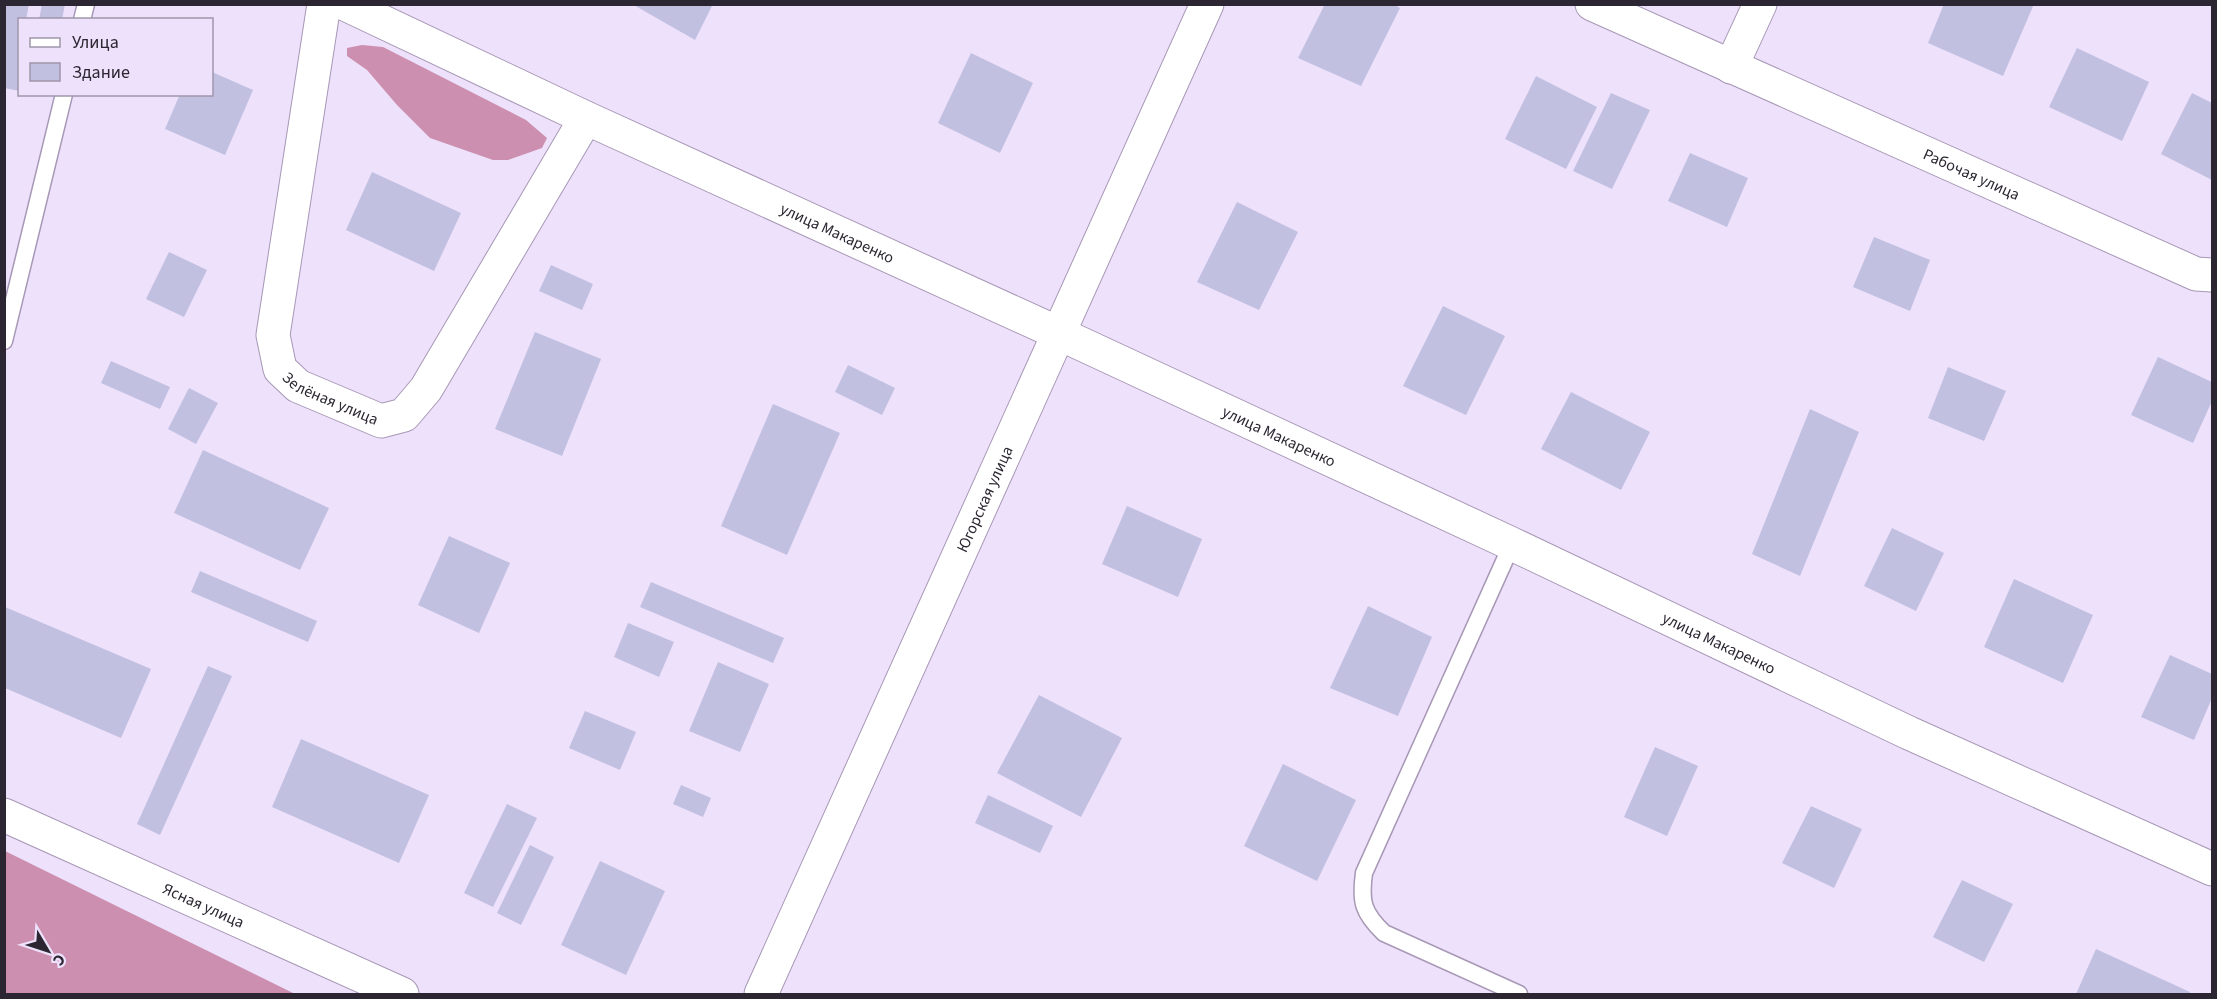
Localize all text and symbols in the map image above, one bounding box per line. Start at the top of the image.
legend [18,18,213,96]
text: Улица [72,30,119,55]
text: Здание [72,60,130,85]
street label: Рабочая улица [1920,144,2023,206]
street label: улица Макаренко [777,198,898,269]
street label: Зелёная улица [277,367,382,431]
street label: улица Макаренко [1218,401,1339,473]
street label: Югорская улица [951,443,1019,556]
street label: улица Макаренко [1658,607,1779,680]
street label: Ясная улица [159,878,248,934]
north arrow [18,921,78,981]
text: С [47,949,70,970]

